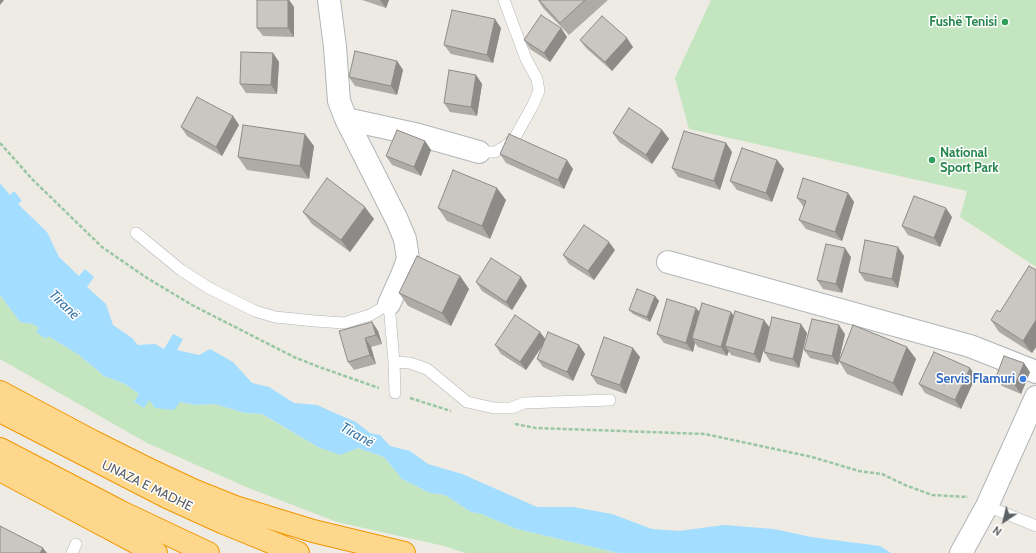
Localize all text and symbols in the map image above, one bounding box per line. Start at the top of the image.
place label: Fushë Tenisi [929,14,997,30]
marker: Fushë Tenisi [1000,17,1010,27]
place label: National Sport Park [940,145,999,176]
marker: National Sport Park [927,155,937,165]
water label: Tiranë [45,287,83,323]
place label: Servis Flamuri [936,371,1015,387]
marker: Servis Flamuri [1018,374,1028,384]
water label: Tiranë [337,419,377,451]
street label: UNAZA E MADHE [99,457,195,515]
north arrow [984,501,1024,541]
text: N [990,523,1004,539]

